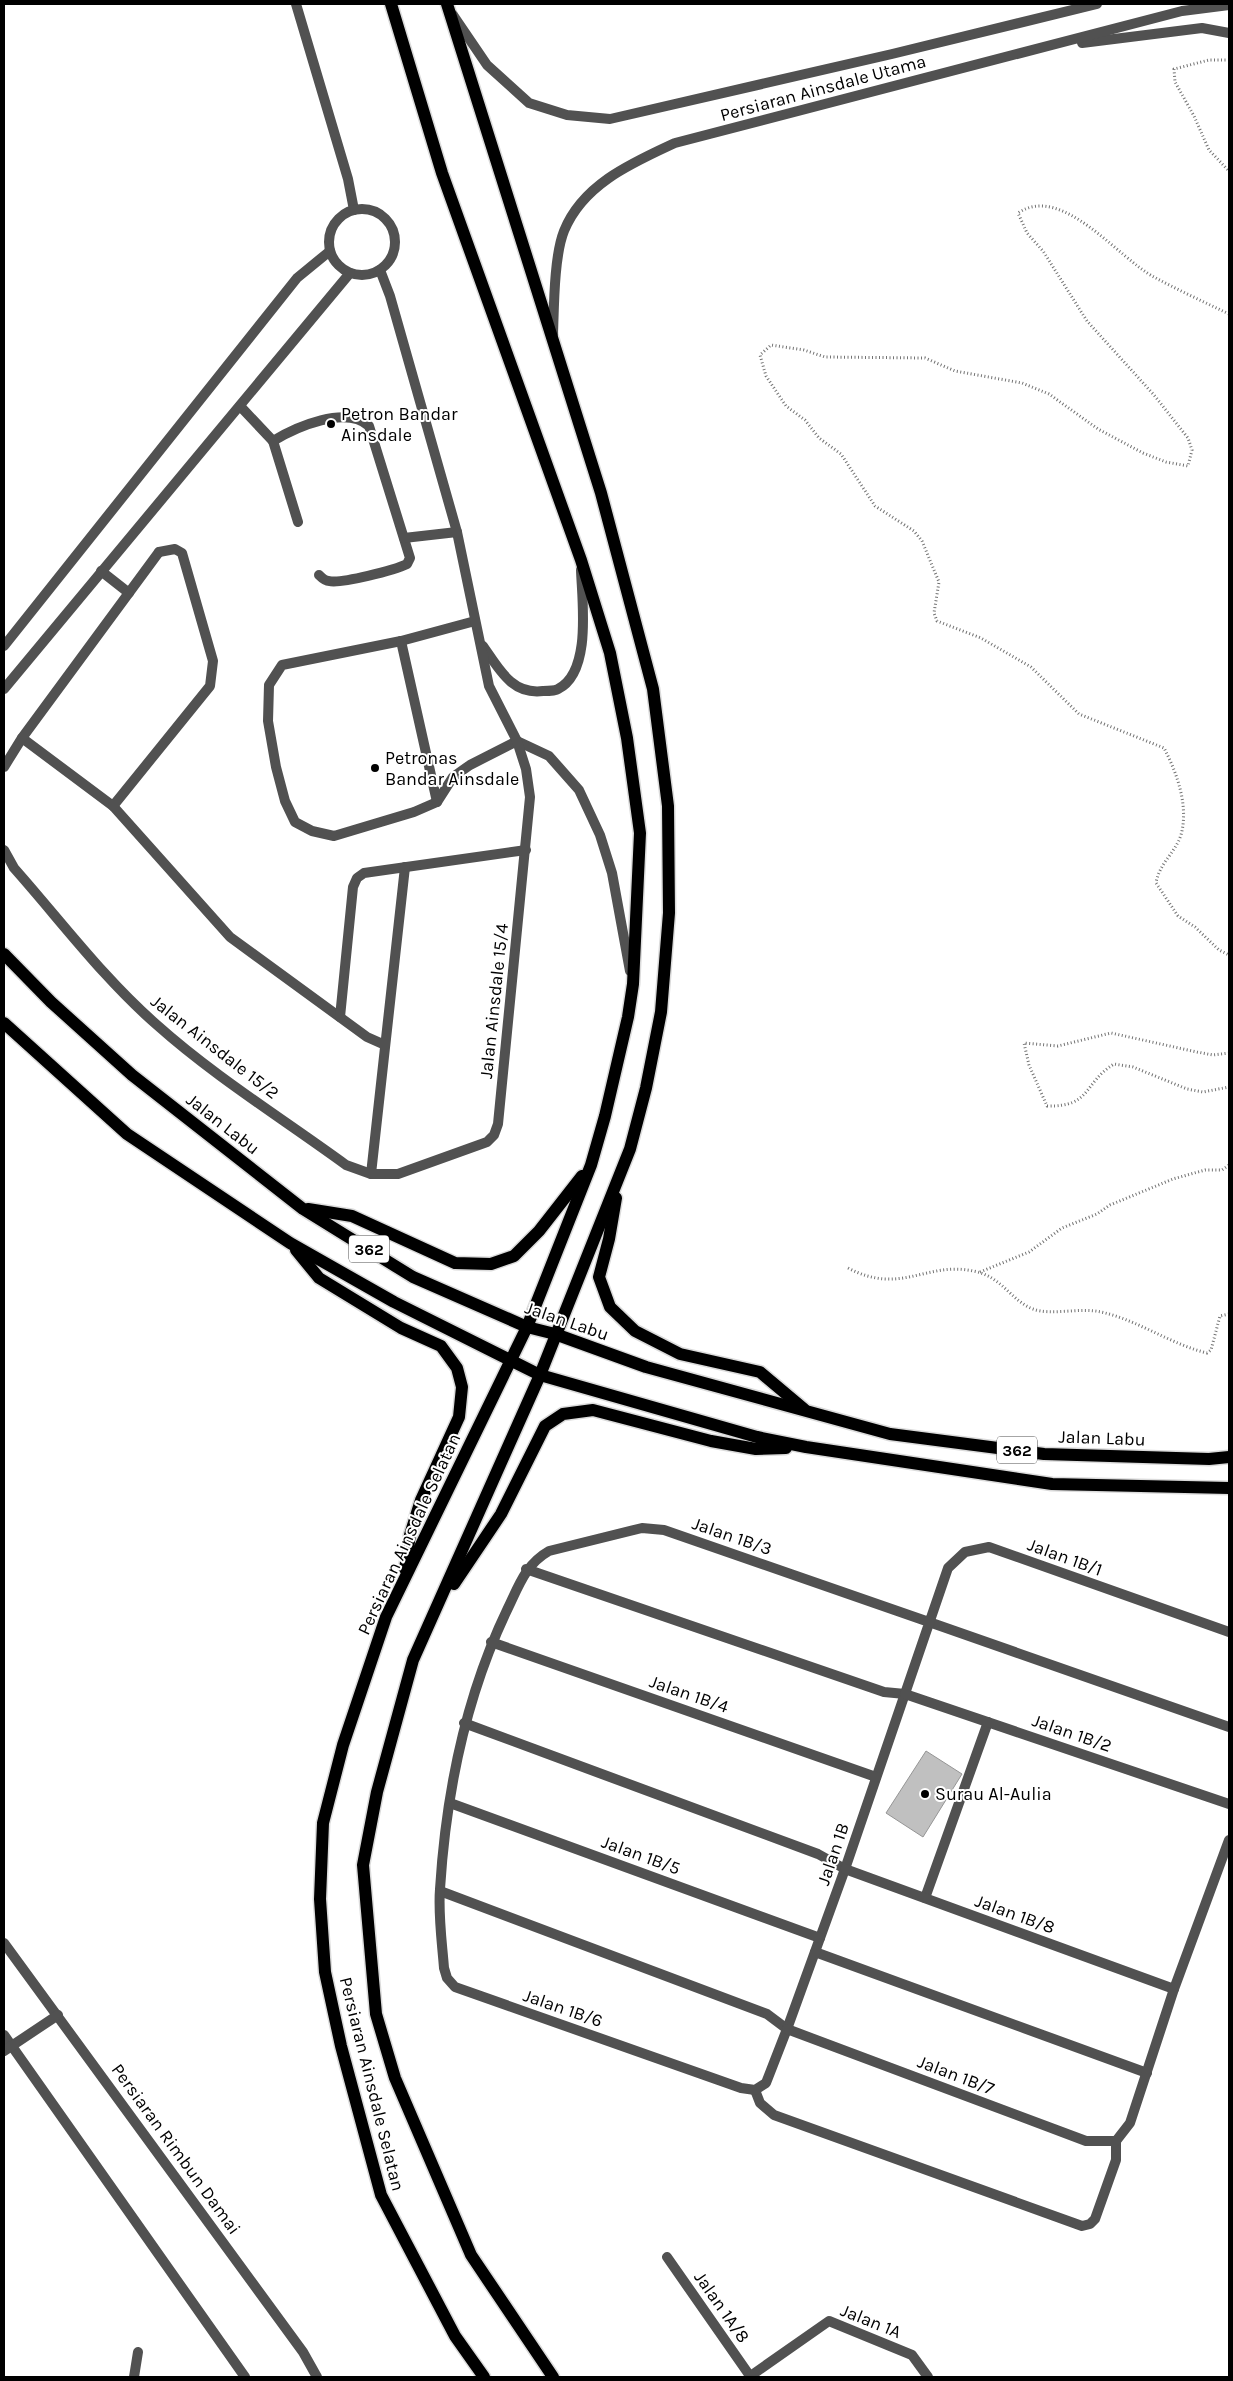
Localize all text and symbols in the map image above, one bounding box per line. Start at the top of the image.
street label: Persiaran Ainsdale Utama [718,50,928,126]
place label: Petron Bandar Ainsdale [341,403,458,446]
marker: Petron Bandar Ainsdale [325,418,337,430]
place label: Petronas Bandar Ainsdale [385,747,519,790]
marker: Petronas Bandar Ainsdale [369,762,381,774]
street label: Jalan Ainsdale 15/4 [475,922,513,1080]
street label: Jalan Ainsdale 15/2 [146,990,284,1104]
street label: Jalan Labu [182,1089,264,1159]
road number: 362 [349,1236,389,1262]
street label: Jalan Labu [522,1296,612,1346]
street label: Jalan Labu [1058,1425,1146,1451]
street label: Persiaran Ainsdale Selatan [353,1430,465,1638]
road number: 362 [997,1436,1037,1464]
street label: Jalan 1B/3 [689,1512,775,1560]
street label: Jalan 1B/1 [1025,1533,1105,1581]
street label: Jalan 1B/4 [647,1670,731,1718]
street label: Jalan 1B/2 [1029,1709,1115,1757]
place label: Surau Al-Aulia [935,1783,1052,1805]
marker: Surau Al-Aulia [919,1788,931,1800]
street label: Jalan 1B [812,1820,854,1888]
street label: Jalan 1B/5 [599,1831,683,1879]
street label: Jalan 1B/8 [972,1889,1058,1939]
street label: Persiaran Ainsdale Selatan [335,1975,409,2193]
street label: Jalan 1B/6 [520,1984,606,2032]
street label: Jalan 1B/7 [914,2050,998,2100]
street label: Persiaran Rimbun Damai [107,2059,245,2239]
street label: Jalan 1A/8 [689,2267,755,2347]
street label: Jalan 1A [837,2299,905,2343]

